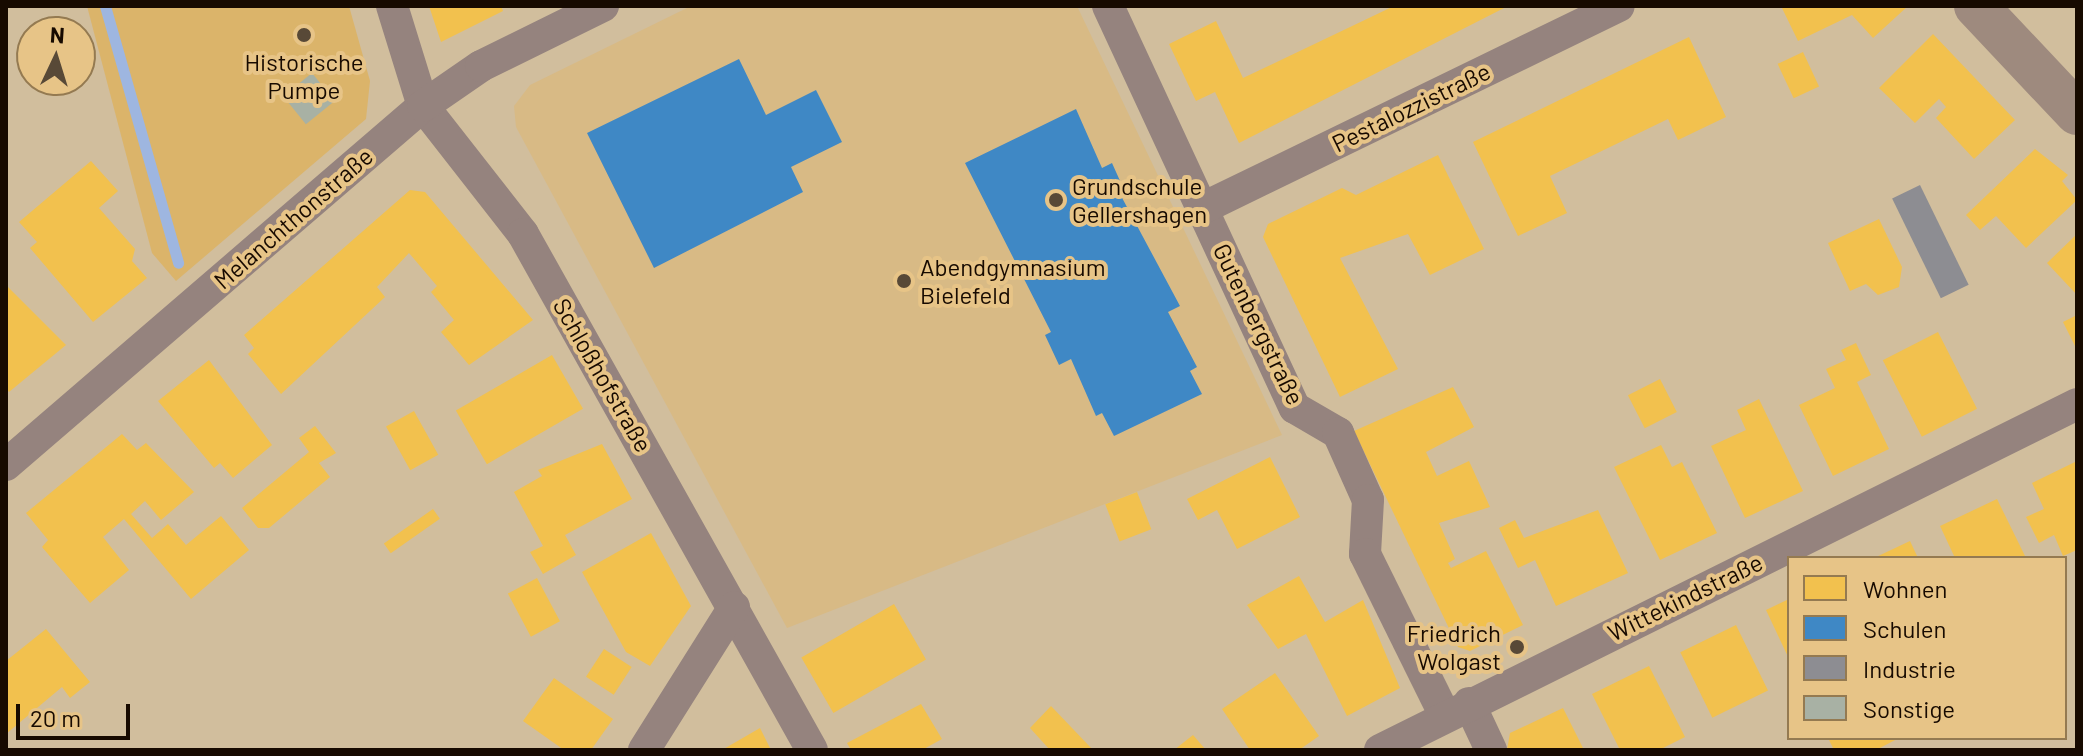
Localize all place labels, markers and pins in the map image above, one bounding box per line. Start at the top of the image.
marker: Historische Pumpe [295,26,313,44]
place label: Historische Pumpe [244,48,364,104]
place label: Grundschule Gellershagen [1072,172,1207,228]
marker: Grundschule Gellershagen [1047,191,1065,209]
place label: Abendgymnasium Bielefeld [920,253,1105,309]
marker: Abendgymnasium Bielefeld [895,272,913,290]
place label: Friedrich Wolgast [1407,619,1501,675]
marker: Friedrich Wolgast [1508,638,1526,656]

